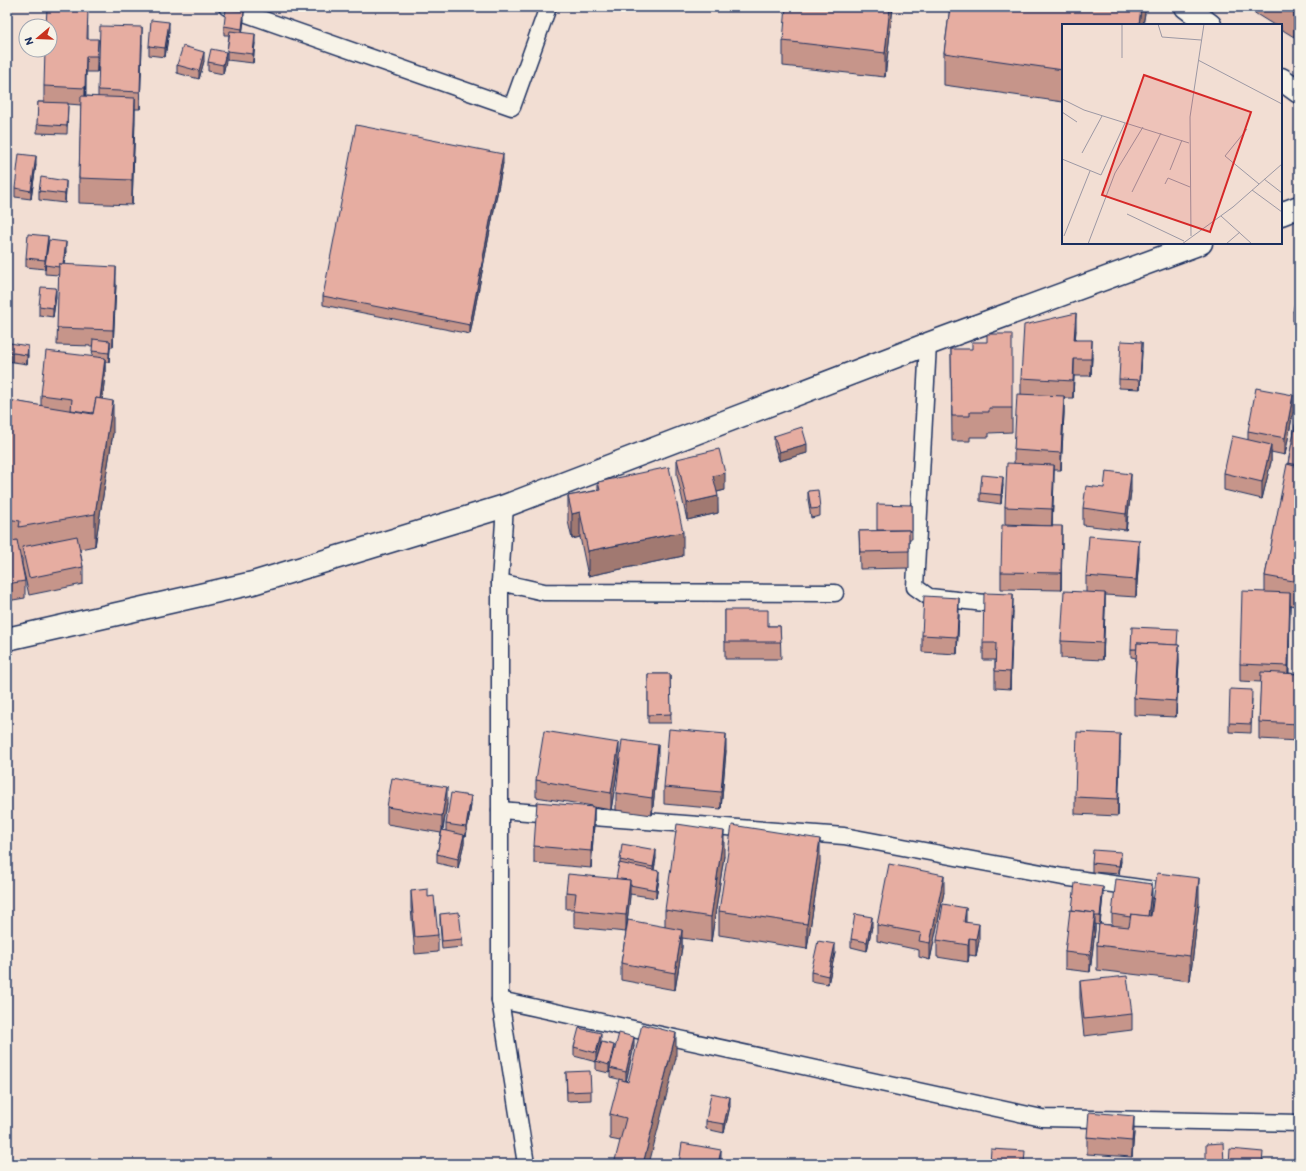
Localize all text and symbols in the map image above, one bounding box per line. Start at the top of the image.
north arrow [18,18,58,58]
inset map [1062,24,1282,244]
text: N [22,35,36,47]

